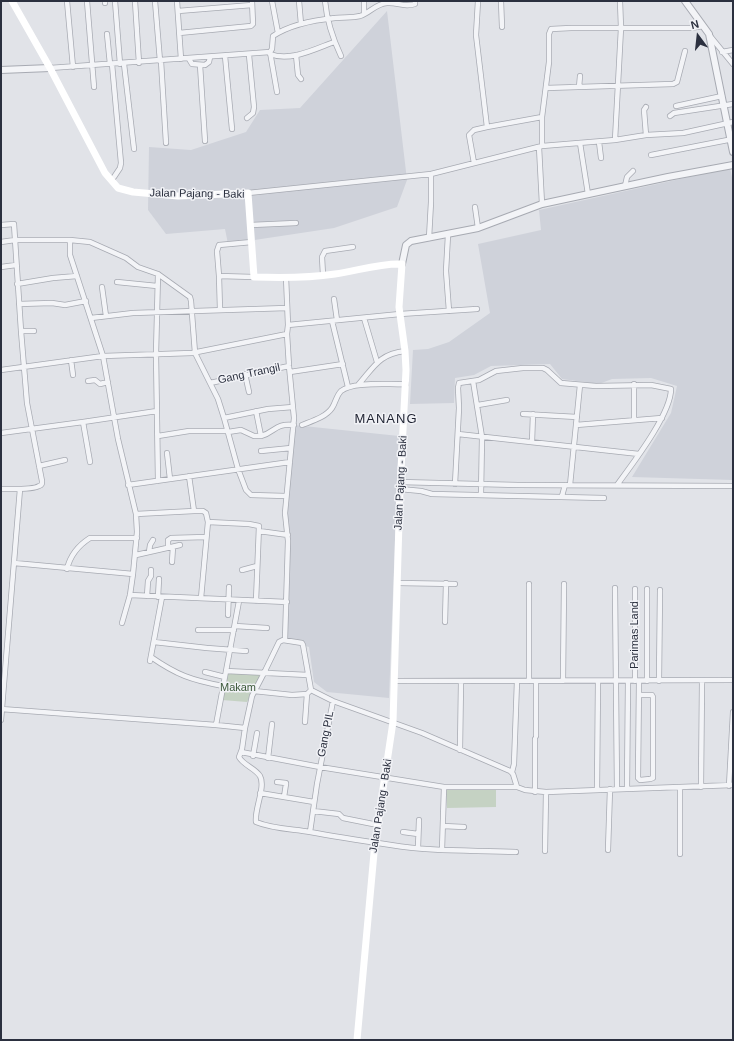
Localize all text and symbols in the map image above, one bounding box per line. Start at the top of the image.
north arrow [678,16,718,56]
text: N [689,18,700,31]
street label: Jalan Pajang - Baki [150,187,244,201]
street label: Gang Trangil [217,361,281,387]
district label: MANANG [354,411,418,427]
street label: Jalan Pajang - Baki [392,435,410,531]
street label: Parimas Land [628,601,642,669]
park label: Makam [220,681,256,695]
street label: Gang PIL [315,710,337,758]
street label: Jalan Pajang - Baki [367,758,395,854]

